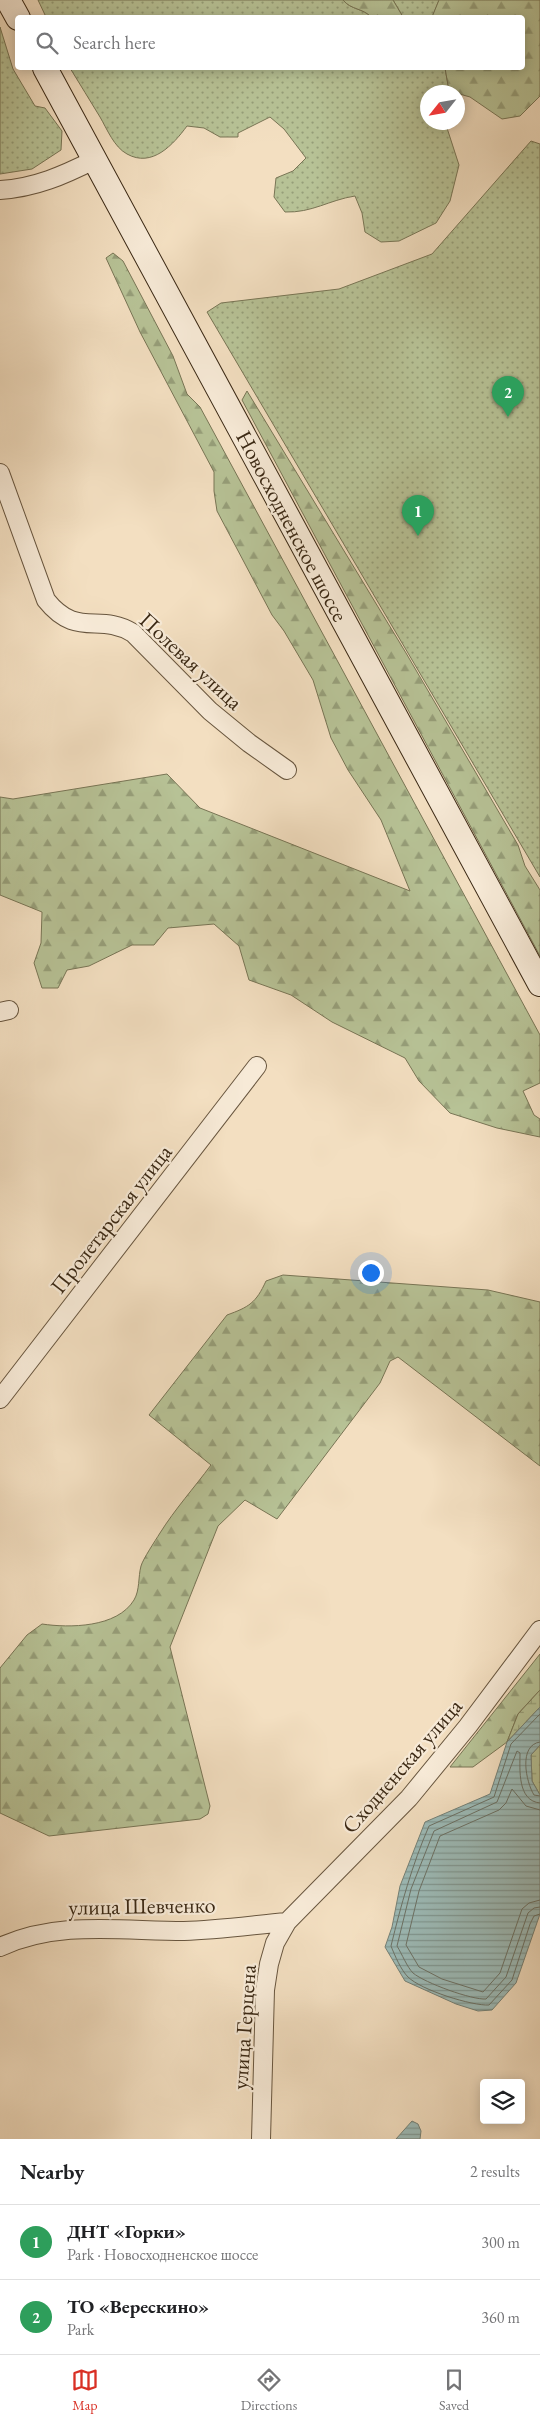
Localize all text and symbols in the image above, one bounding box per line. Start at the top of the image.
search box [15,15,525,70]
icon: search [33,29,61,57]
text: Search here [73,30,155,55]
north arrow [420,85,465,130]
pin: 2 [492,376,524,417]
street label: Новосходненское шоссе [229,425,355,627]
pin: 1 [402,495,434,536]
street label: Полевая улица [133,606,249,717]
street label: Пролетарская улица [44,1138,178,1299]
your location [358,1260,384,1286]
street label: Сходненская улица [335,1692,469,1840]
street label: улица Шевченко [68,1890,216,1922]
street label: улица Герцена [225,1963,263,2091]
map controls [480,2079,525,2124]
button: layers [480,2079,525,2124]
text: Nearby [20,2158,84,2185]
text: 2 results [470,2161,520,2182]
text: ДНТ «Горки» [67,2219,186,2244]
text: 1 [32,2232,40,2253]
text: 300 m [481,2232,520,2253]
text: Park · Новосходненское шоссе [67,2244,258,2265]
text: ТО «Верескино» [67,2294,209,2319]
text: 2 [32,2307,40,2328]
text: 360 m [481,2307,520,2328]
text: Park [67,2319,94,2340]
tab: Map [71,2366,99,2414]
tab: Directions [241,2366,297,2414]
tab: Saved [439,2366,469,2414]

